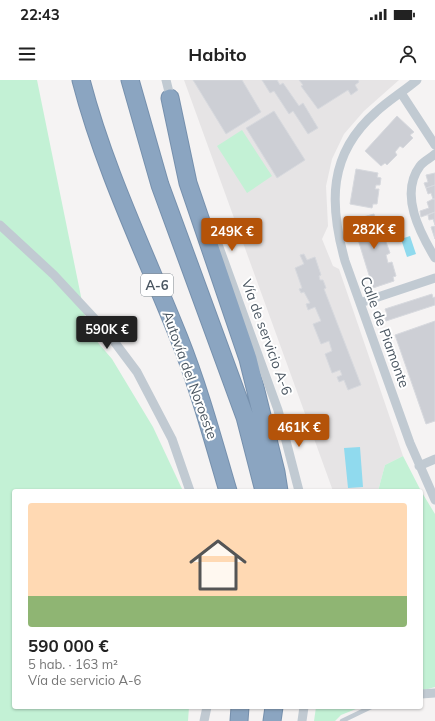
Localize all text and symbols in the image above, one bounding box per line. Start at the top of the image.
text: 22:43 [20,5,60,24]
icon: menu [16,43,38,65]
text: Habito [188,43,247,66]
icon: person [397,43,419,65]
pin: 282K € [341,216,407,250]
pin: 249K € [199,218,265,252]
text: 282K € [352,221,396,237]
text: 249K € [210,223,254,239]
road number: A-6 [141,274,173,296]
street label: Calle de Piamonte [357,274,413,390]
street label: Vía de servicio A-6 [238,277,296,397]
street label: Autovía del Noroeste [158,308,222,442]
pin: 590K € [74,316,140,350]
text: 590K € [85,321,129,337]
pin: 461K € [266,414,332,448]
text: 461K € [277,419,321,435]
icon: home [182,529,254,601]
text: 590 000 € [28,635,109,656]
text: 5 hab. · 163 m² [28,656,118,672]
text: Vía de servicio A-6 [28,672,141,688]

